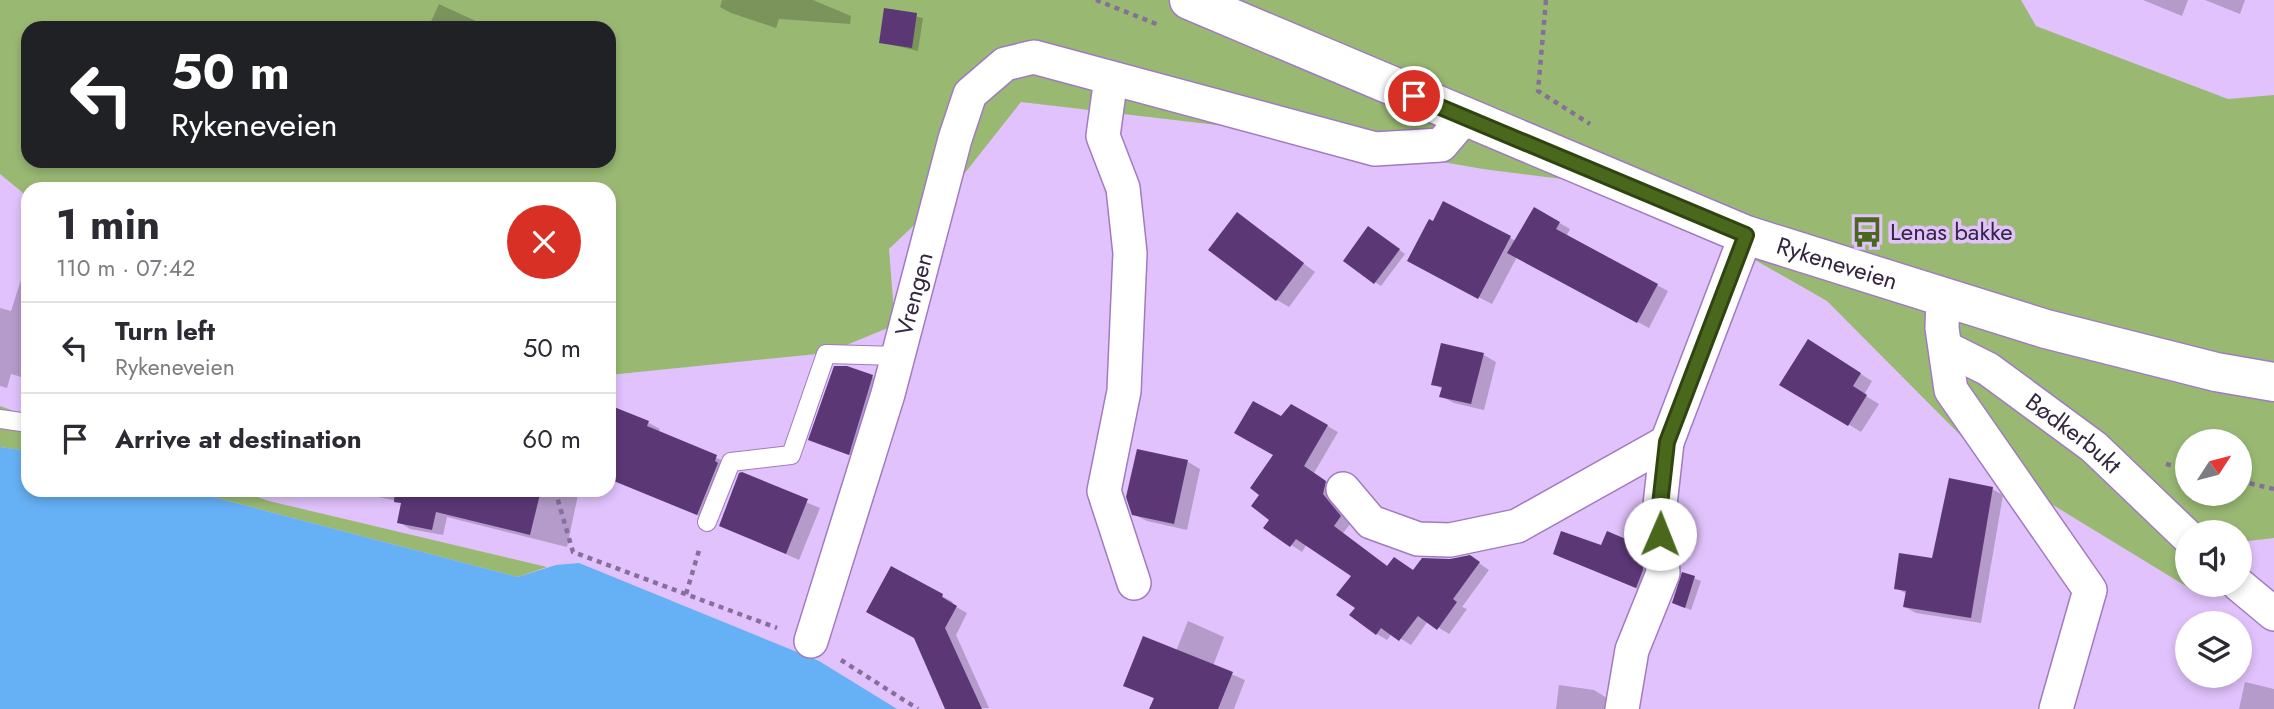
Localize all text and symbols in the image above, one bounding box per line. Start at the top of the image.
text: 50 m [171,37,290,107]
icon: left [56,49,147,140]
pin [1384,66,1444,126]
icon: arrive [1395,77,1433,115]
text: Rykeneveien [171,102,338,148]
text: 1 min [56,194,160,255]
button: close [507,205,581,279]
place label: Lenas bakke [1890,214,2013,249]
bus stop icon: Lenas bakke [1850,215,1884,249]
street label: Rykeneveien [1772,228,1902,298]
street label: Vrengen [886,248,942,340]
text: 110 m · 07:42 [56,251,195,285]
text: Turn left [115,312,215,350]
icon: left [56,329,94,367]
text: 50 m [523,329,581,367]
text: Rykeneveien [115,350,235,384]
street label: Bødkerbukt [2018,384,2130,482]
icon: arrive [56,420,94,458]
text: Arrive at destination [115,420,362,458]
text: 60 m [522,420,581,458]
north arrow [2175,429,2252,506]
map controls [2175,429,2252,688]
position arrow [1623,497,1697,571]
button: sound [2175,520,2252,597]
button: layers [2175,611,2252,688]

